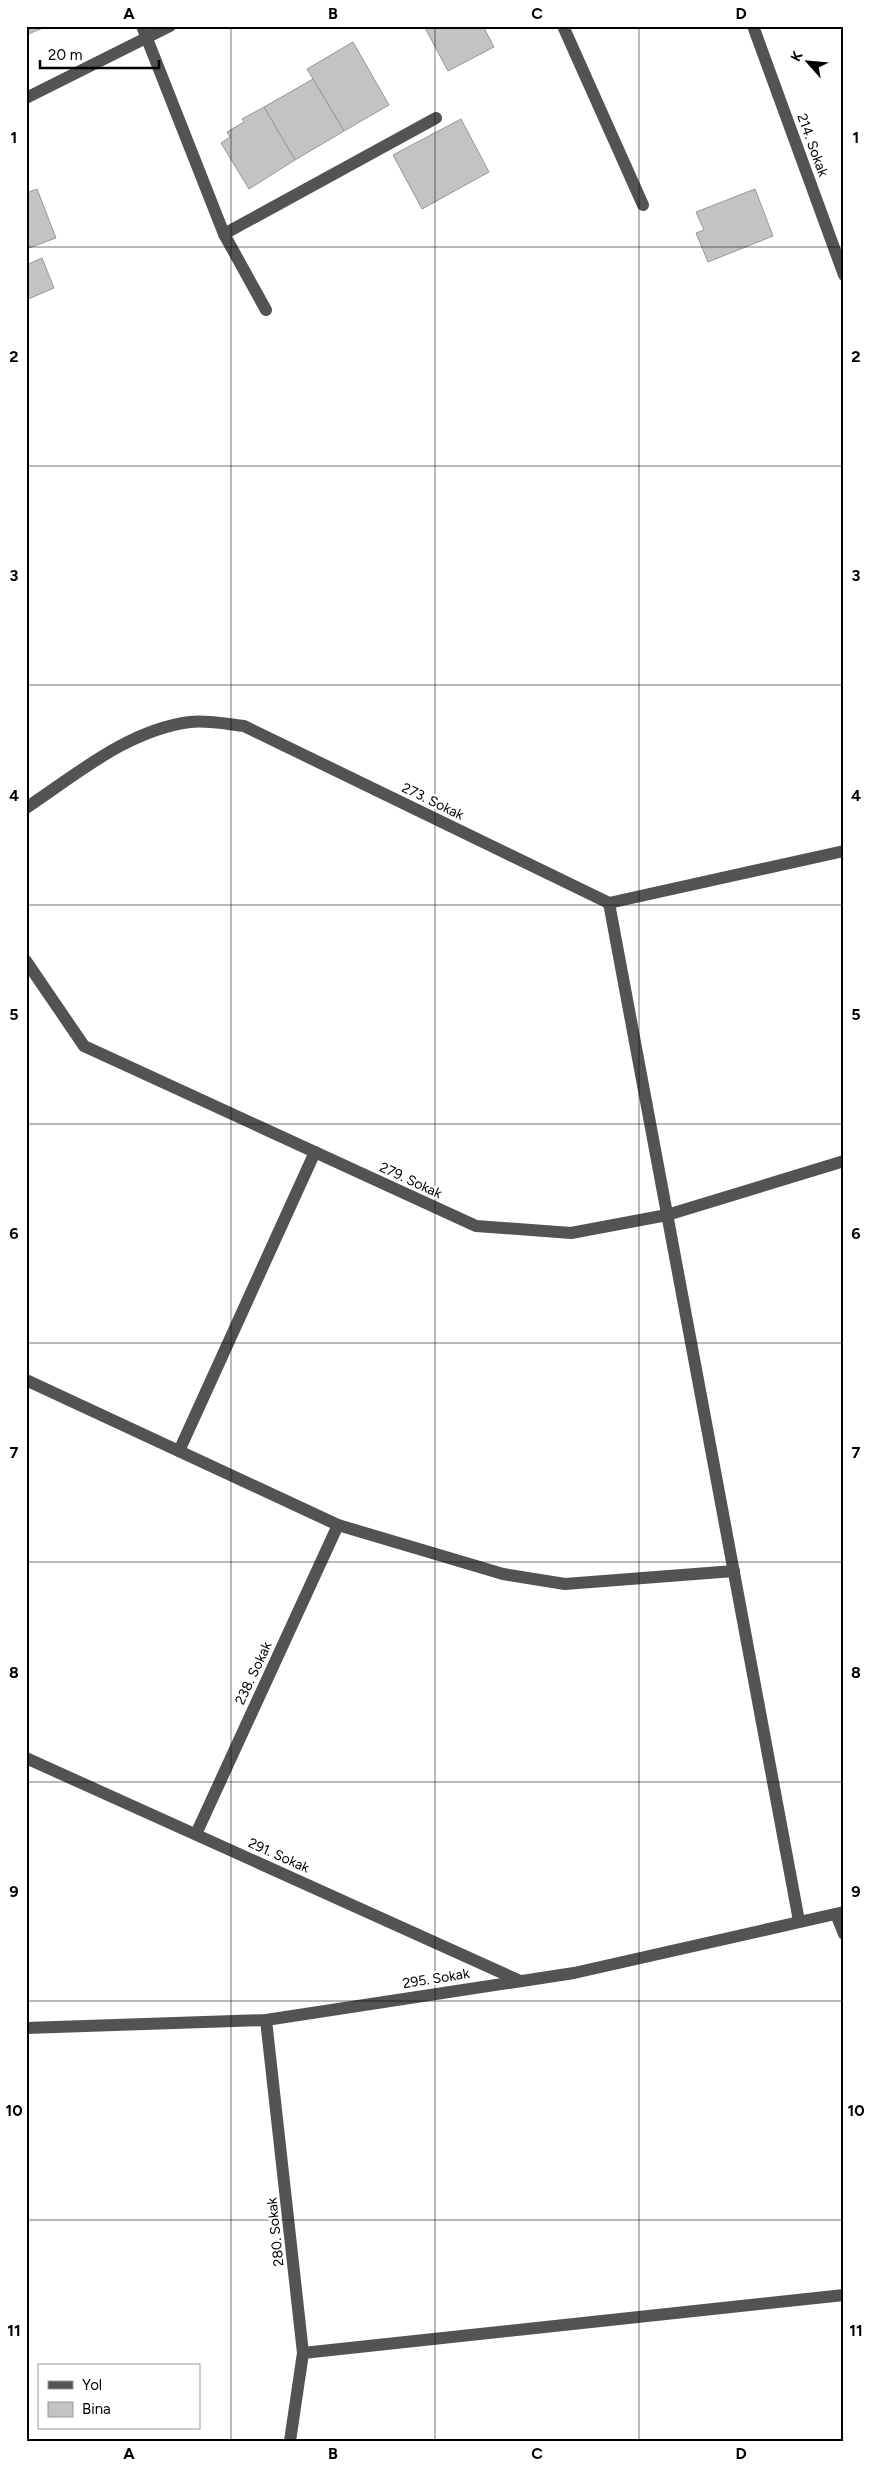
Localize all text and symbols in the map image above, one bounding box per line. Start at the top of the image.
text: A [123,4,135,23]
text: B [328,4,338,23]
text: C [531,4,543,23]
text: D [735,4,747,23]
scale bar [40,38,159,70]
north arrow [782,38,832,88]
text: 20 m [48,46,82,64]
text: K [787,48,807,64]
street label: 214. Sokak [793,111,832,179]
text: 1 [11,128,17,147]
text: 1 [853,128,859,147]
text: 2 [9,347,19,366]
text: 2 [851,347,861,366]
text: 3 [10,566,19,585]
text: 3 [852,566,861,585]
street label: 273. Sokak [399,779,467,824]
text: 4 [9,786,19,805]
text: 4 [851,786,861,805]
text: 5 [9,1005,19,1024]
text: 5 [851,1005,861,1024]
street label: 279. Sokak [377,1159,445,1202]
text: 6 [9,1224,19,1243]
text: 6 [851,1224,861,1243]
text: 7 [10,1443,19,1462]
text: 7 [852,1443,861,1462]
street label: 238. Sokak [231,1639,276,1707]
text: 8 [9,1663,19,1682]
text: 8 [851,1663,861,1682]
street label: 291. Sokak [246,1834,312,1877]
text: 9 [9,1882,19,1901]
text: 9 [851,1882,861,1901]
street label: 295. Sokak [401,1965,471,1992]
text: 10 [5,2101,23,2120]
text: 10 [847,2101,865,2120]
street label: 280. Sokak [263,2197,288,2267]
text: 11 [7,2321,21,2340]
text: 11 [849,2321,863,2340]
legend [38,2364,200,2430]
text: Yol [82,2376,102,2394]
text: Bina [82,2400,111,2418]
text: A [123,2444,135,2463]
text: B [328,2444,338,2463]
text: C [531,2444,543,2463]
text: D [735,2444,747,2463]

